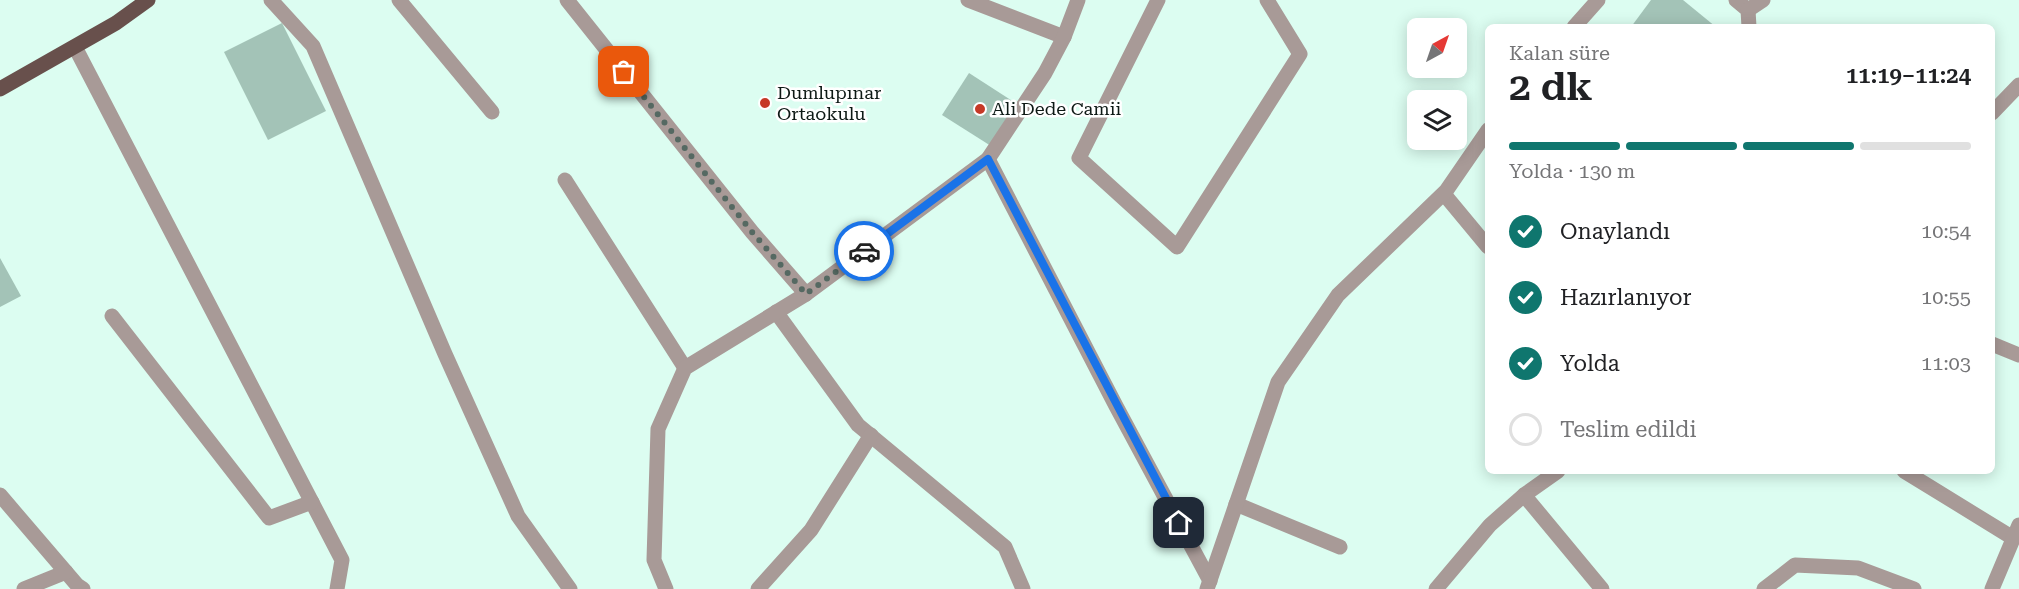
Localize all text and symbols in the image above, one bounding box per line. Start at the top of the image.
north arrow [1407,18,1467,78]
map controls [1407,18,1467,150]
text: Kalan süre [1509,41,1610,65]
pin [598,46,649,97]
icon: bag [607,55,640,88]
text: 11:19–11:24 [1846,63,1971,88]
text: 2 dk [1509,64,1593,110]
place label: Dumlupınar Ortaokulu [777,82,881,124]
button: layers [1407,90,1467,150]
marker: Dumlupınar Ortaokulu [758,96,772,110]
place label: Ali Dede Camii [992,98,1121,119]
marker: Ali Dede Camii [973,102,987,116]
text: Yolda · 130 m [1509,159,1635,183]
icon: check [1509,215,1542,248]
text: Onaylandı [1560,219,1670,244]
text: 10:54 [1921,219,1971,243]
courier [834,221,894,281]
icon: car [848,235,881,268]
icon: check [1509,281,1542,314]
text: Hazırlanıyor [1560,285,1691,310]
text: 10:55 [1921,285,1971,309]
icon: check [1509,347,1542,380]
text: Yolda [1560,351,1620,376]
text: 11:03 [1921,351,1971,375]
text: Teslim edildi [1560,417,1697,442]
pin [1153,497,1204,548]
icon: home [1162,506,1195,539]

